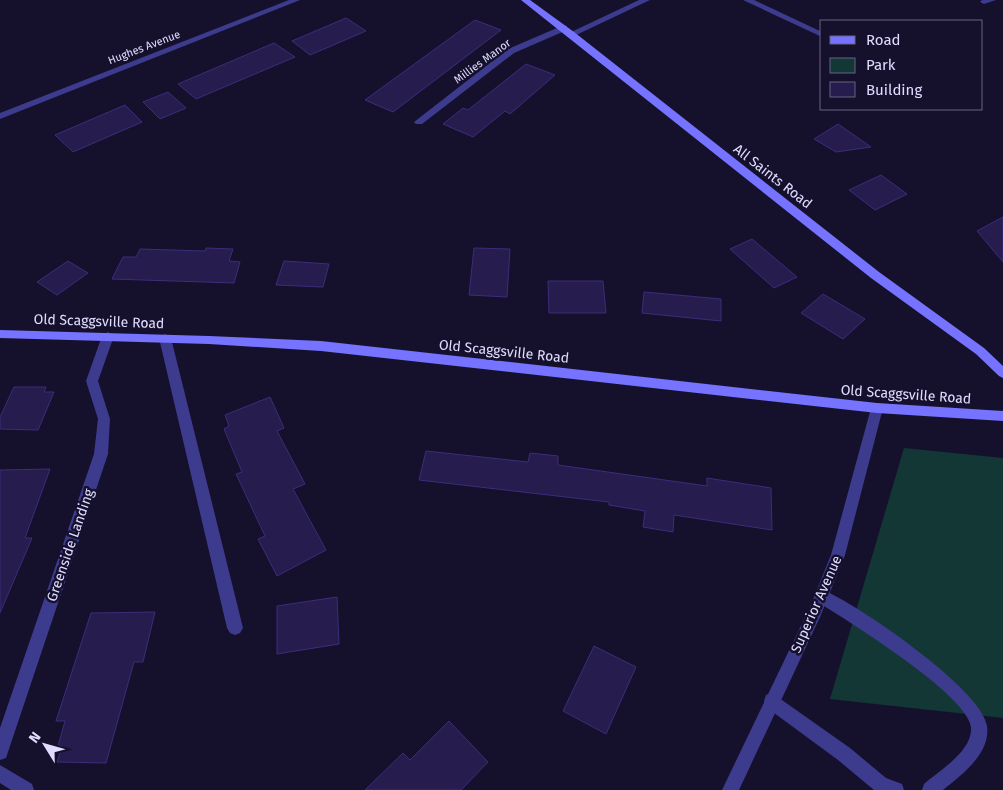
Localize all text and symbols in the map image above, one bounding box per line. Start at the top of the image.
legend [820,20,983,110]
street label: Hughes Avenue [106,28,182,67]
text: Road [866,31,901,49]
street label: Millies Manor [451,36,514,86]
text: Park [866,56,896,74]
text: Building [866,81,922,99]
street label: All Saints Road [730,140,815,212]
street label: Old Scaggsville Road [33,311,165,332]
street label: Old Scaggsville Road [438,336,570,367]
street label: Old Scaggsville Road [840,381,972,408]
street label: Greenside Landing [43,486,98,604]
street label: Superior Avenue [787,553,846,656]
north arrow [20,720,70,770]
text: N [25,729,45,746]

